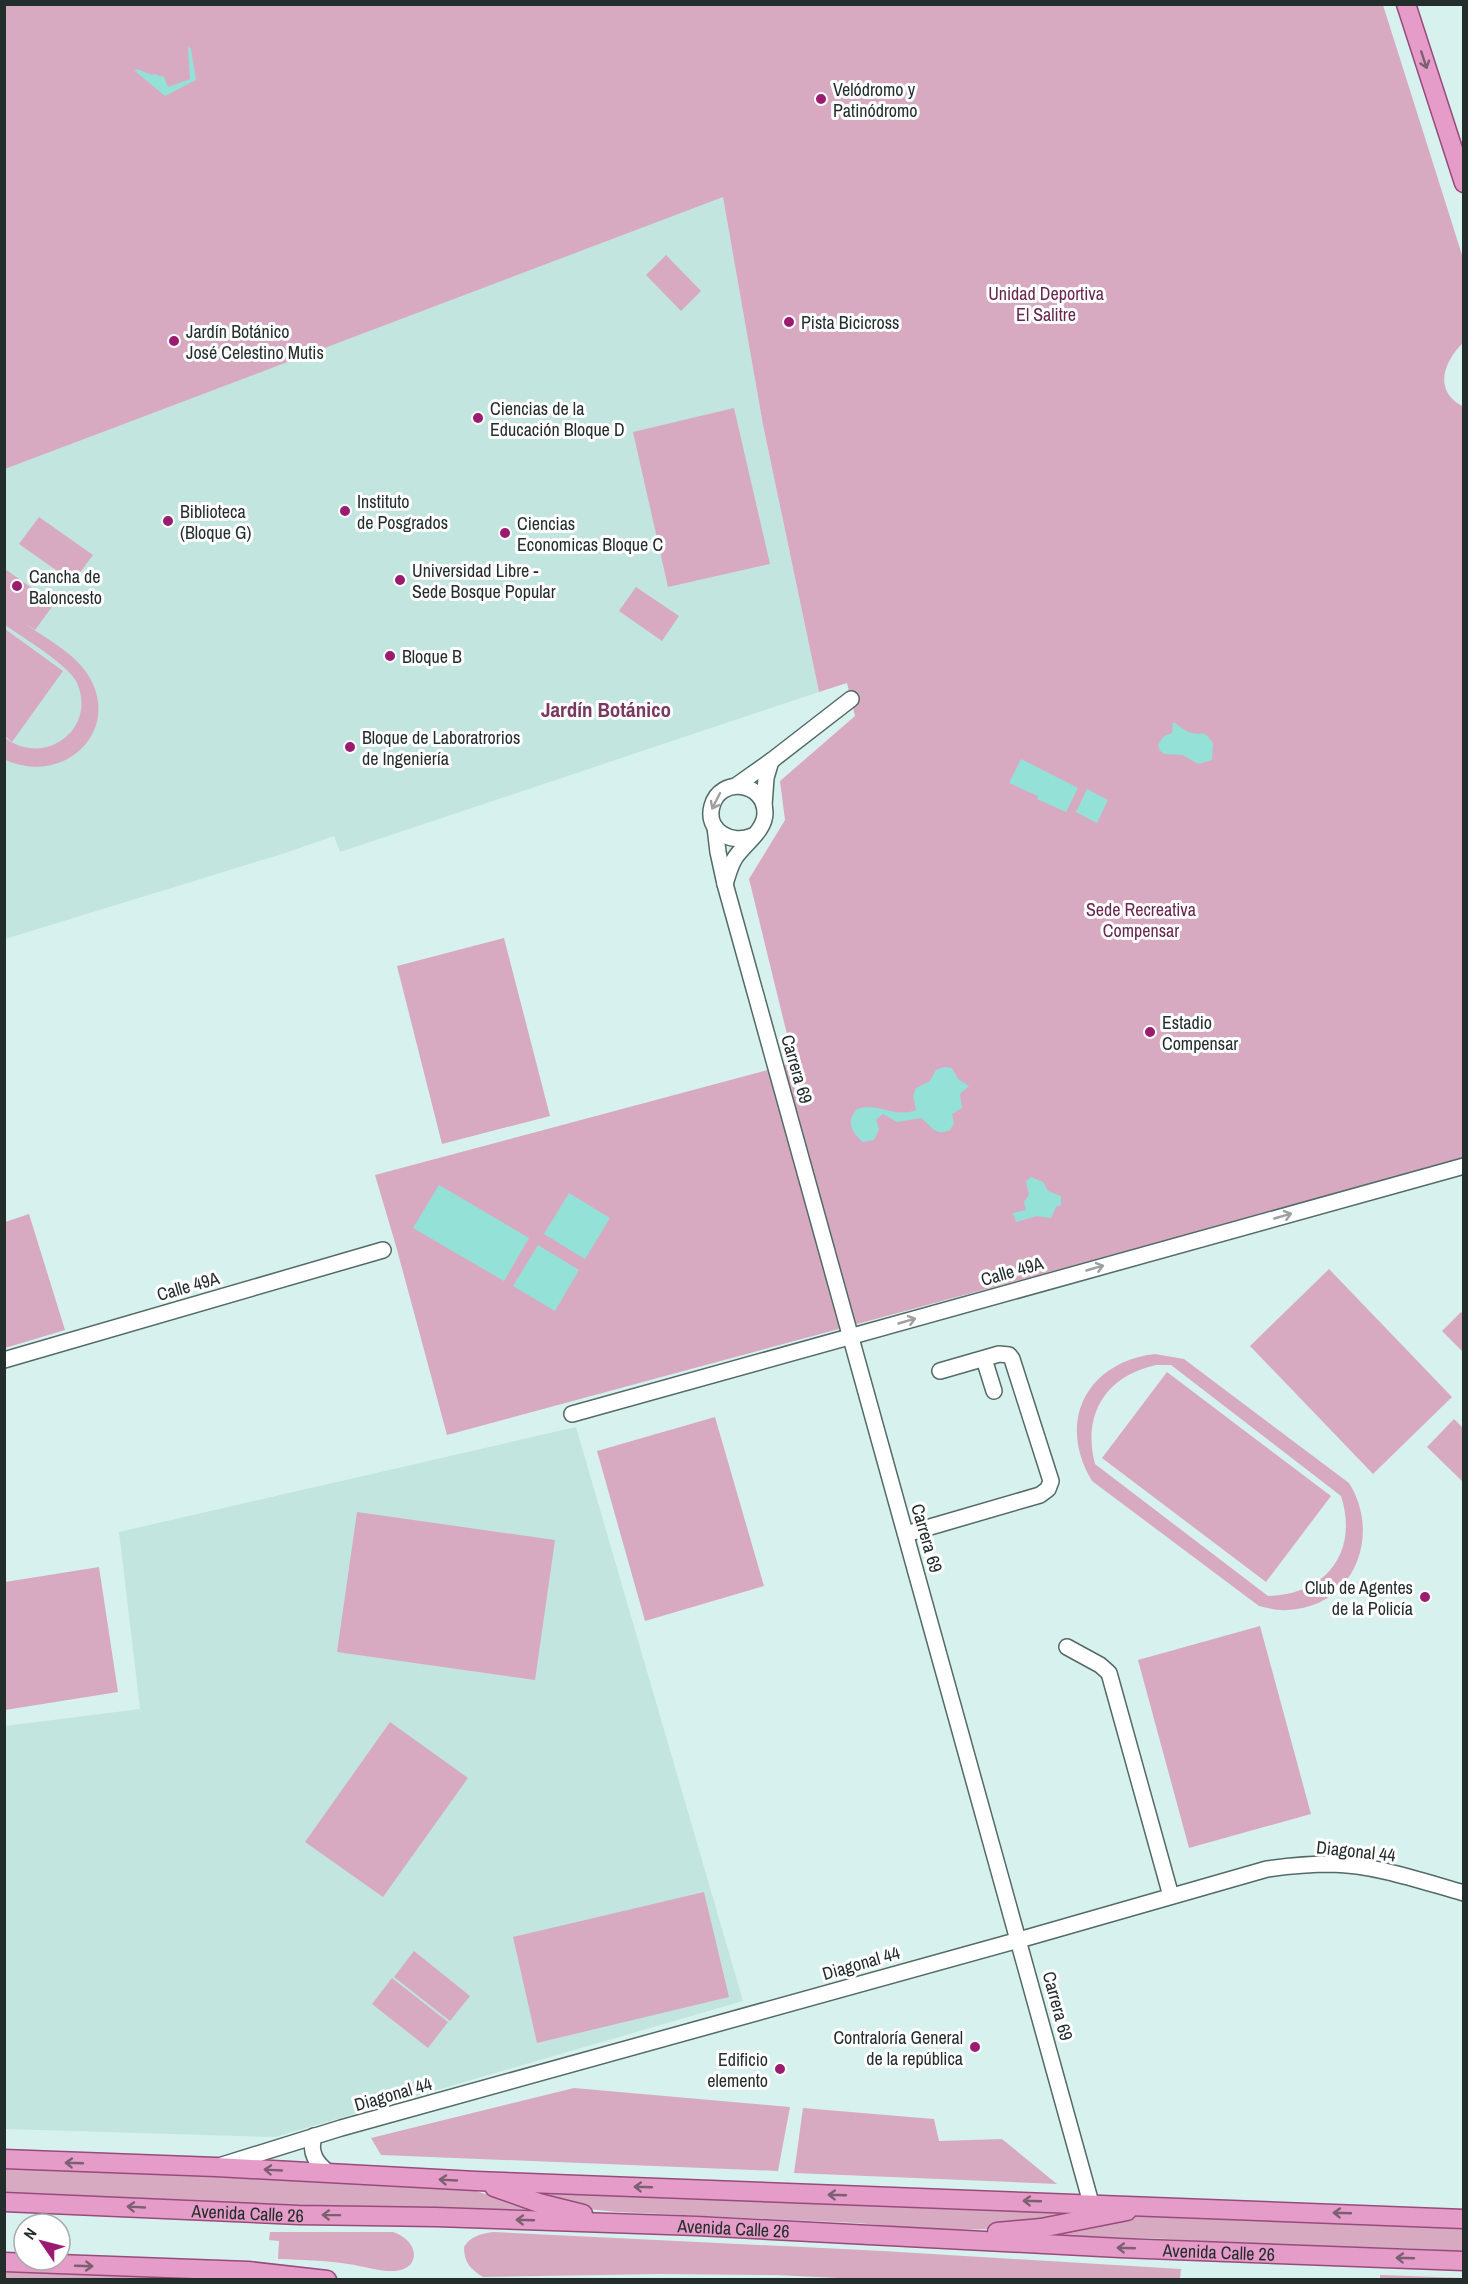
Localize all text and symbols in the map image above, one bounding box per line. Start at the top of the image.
one-way arrow [1419,50,1430,69]
place label: Velódromo y Patinódromo [833,77,918,123]
marker: Velódromo y Patinódromo [814,92,828,106]
park label: Unidad Deportiva El Salitre [988,281,1104,327]
place label: Pista Bicicross [801,310,899,335]
marker: Pista Bicicross [782,315,796,329]
place label: Jardín Botánico José Celestino Mutis [186,319,324,365]
marker: Jardín Botánico José Celestino Mutis [167,334,181,348]
place label: Ciencias de la Educación Bloque D [490,396,625,442]
marker: Ciencias de la Educación Bloque D [471,411,485,425]
place label: Instituto de Posgrados [357,489,448,535]
place label: Biblioteca (Bloque G) [180,499,251,545]
marker: Instituto de Posgrados [338,504,352,518]
place label: Ciencias Economicas Bloque C [517,511,663,557]
marker: Biblioteca (Bloque G) [161,514,175,528]
marker: Ciencias Economicas Bloque C [498,526,512,540]
place label: Universidad Libre - Sede Bosque Popular [412,558,556,604]
place label: Cancha de Baloncesto [29,564,102,610]
marker: Universidad Libre - Sede Bosque Popular [393,573,407,587]
marker: Cancha de Baloncesto [10,579,24,593]
place label: Bloque B [402,644,462,669]
marker: Bloque B [383,649,397,663]
district label: Jardín Botánico [541,695,671,724]
place label: Bloque de Laboratrorios de Ingeniería [362,725,520,771]
marker: Bloque de Laboratrorios de Ingeniería [343,740,357,754]
one-way arrow [709,792,721,810]
park label: Sede Recreativa Compensar [1086,897,1196,943]
place label: Estadio Compensar [1162,1010,1238,1056]
marker: Estadio Compensar [1143,1025,1157,1039]
street label: Carrera 69 [775,1032,819,1106]
one-way arrow [1273,1210,1292,1221]
street label: Calle 49A [978,1250,1046,1292]
one-way arrow [1085,1262,1104,1274]
street label: Calle 49A [154,1265,222,1307]
one-way arrow [897,1315,916,1326]
street label: Carrera 69 [905,1501,949,1575]
place label: Club de Agentes de la Policía [1305,1575,1413,1621]
marker: Club de Agentes de la Policía [1418,1590,1432,1604]
street label: Diagonal 44 [1315,1834,1397,1868]
street label: Diagonal 44 [819,1940,903,1986]
street label: Carrera 69 [1037,1969,1079,2043]
place label: Contraloría General de la república [833,2025,963,2071]
marker: Contraloría General de la república [968,2040,982,2054]
place label: Edificio elemento [707,2047,768,2093]
marker: Edificio elemento [773,2062,787,2076]
street label: Diagonal 44 [351,2071,435,2117]
one-way arrow [64,2157,84,2168]
one-way arrow [263,2165,283,2176]
one-way arrow [438,2174,458,2185]
one-way arrow [633,2182,653,2193]
one-way arrow [828,2189,848,2200]
one-way arrow [1023,2196,1043,2207]
street label: Avenida Calle 26 [190,2198,304,2228]
one-way arrow [126,2202,146,2213]
one-way arrow [1333,2208,1353,2219]
one-way arrow [321,2210,341,2221]
north arrow [12,2212,72,2272]
street label: Avenida Calle 26 [676,2213,790,2243]
one-way arrow [516,2214,536,2225]
text: N [18,2223,41,2244]
street label: Avenida Calle 26 [1161,2237,1275,2266]
one-way arrow [1117,2242,1137,2254]
one-way arrow [1396,2253,1416,2264]
one-way arrow [73,2261,93,2272]

